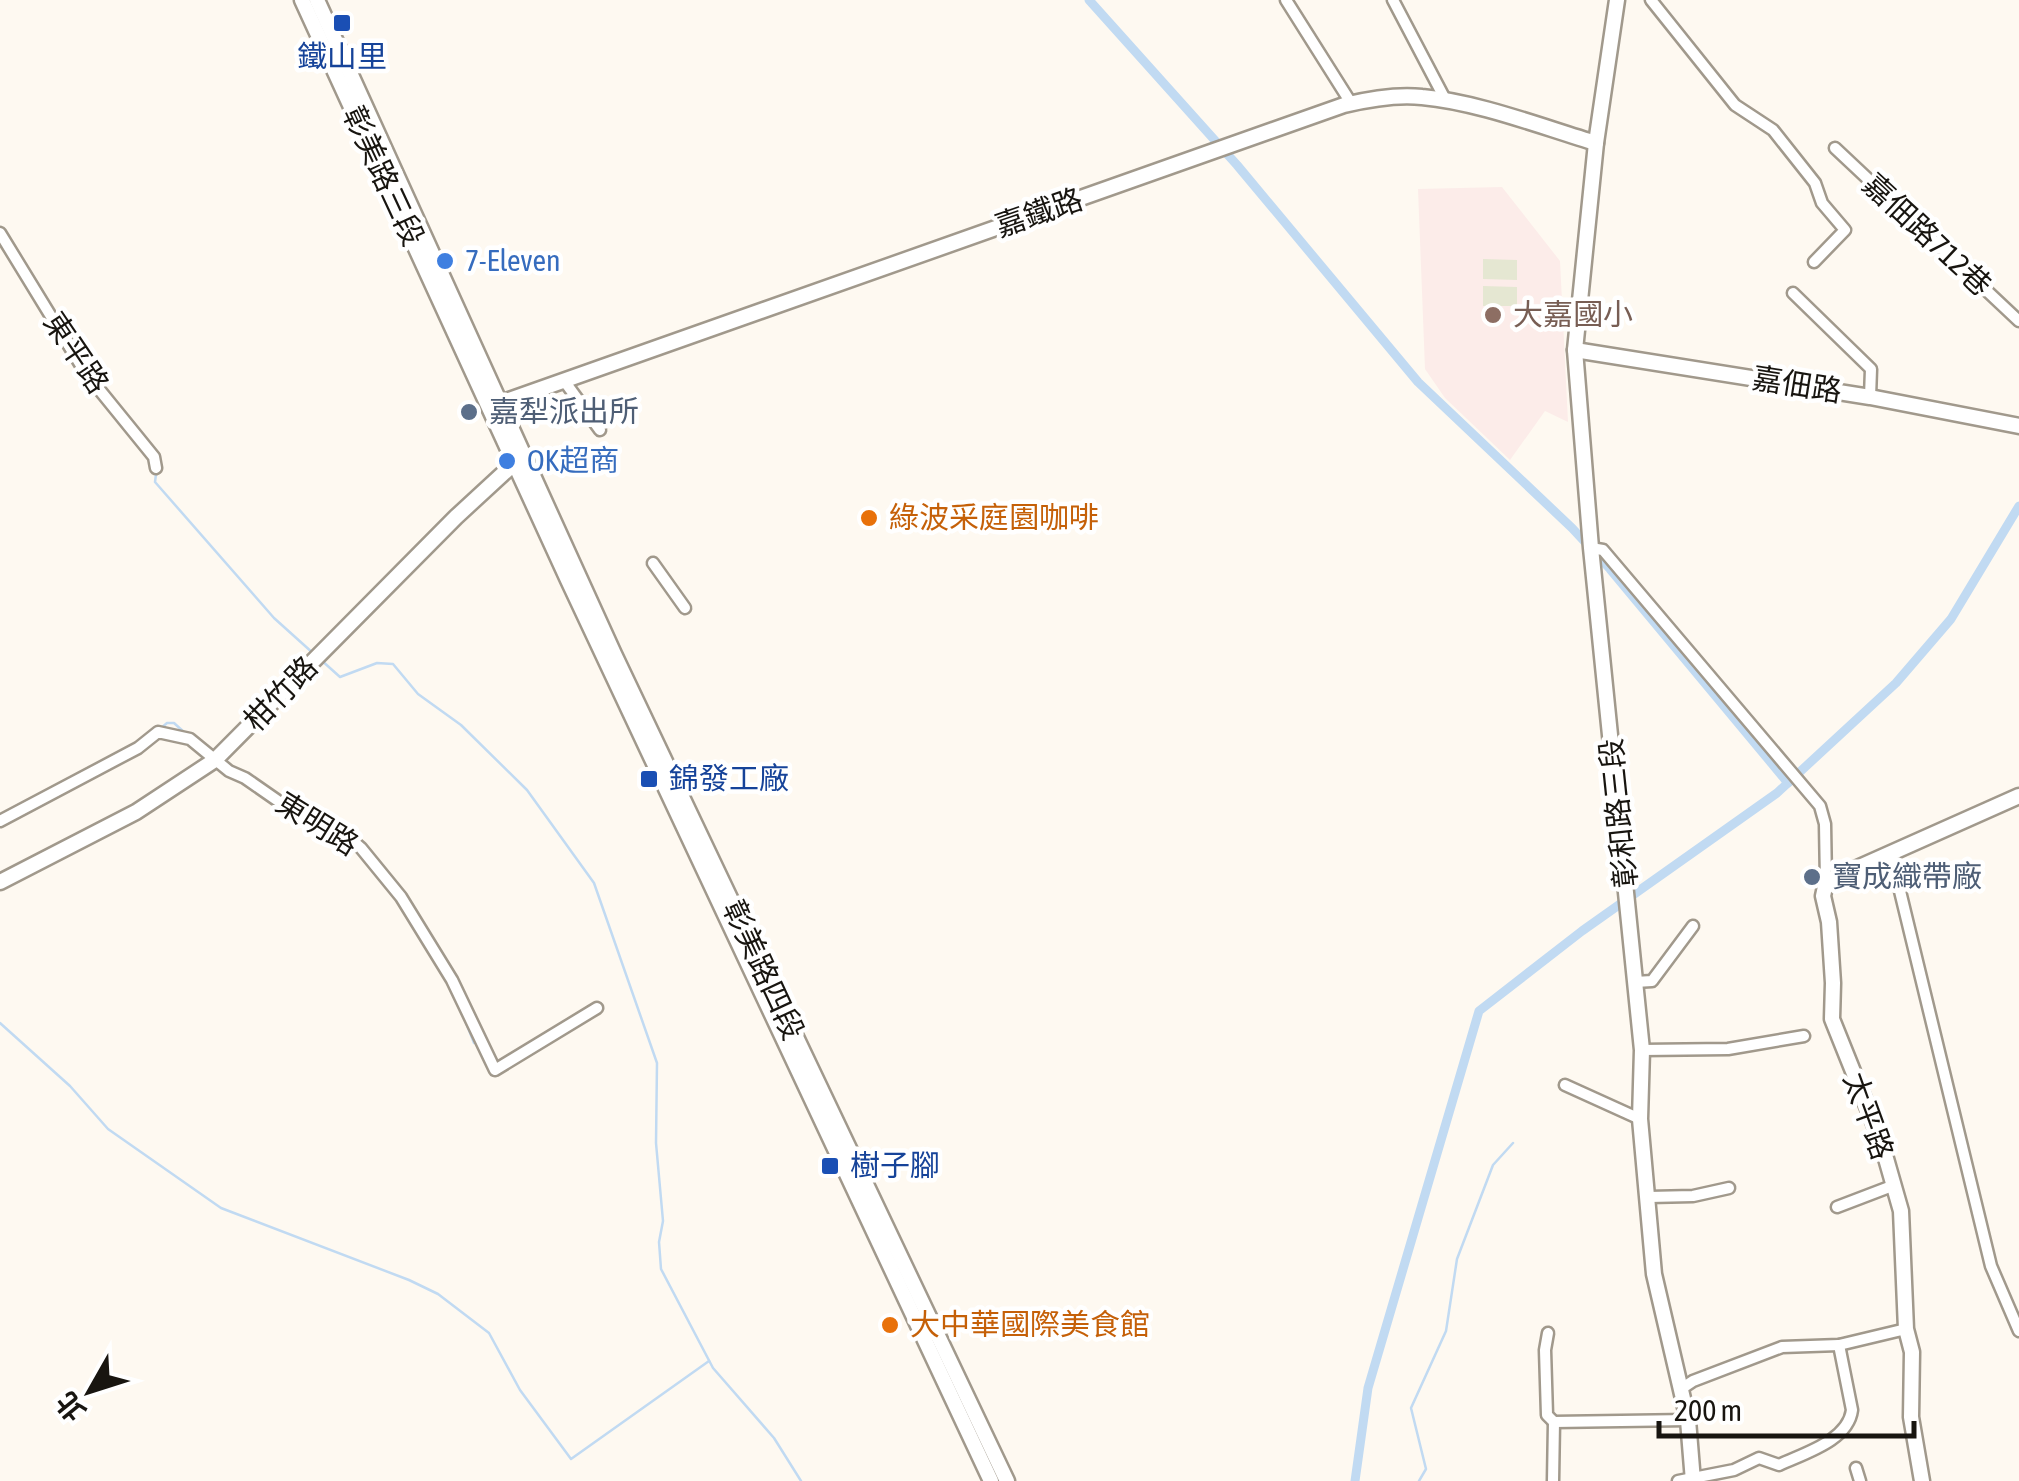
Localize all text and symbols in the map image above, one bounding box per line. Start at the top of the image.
marker: 鐵山里 [331,12,353,34]
place label: 鐵山里 [297,39,387,73]
street label: 彰美路三段 [337,100,431,251]
street label: 嘉佃路712巷 [1857,166,1999,302]
street label: 嘉鐵路 [991,181,1087,243]
place label: 7-Eleven [465,243,561,277]
marker: 7-Eleven [434,250,456,272]
place label: 大嘉國小 [1513,297,1633,331]
marker: 大嘉國小 [1482,304,1504,326]
street label: 東平路 [38,306,116,399]
street label: 嘉佃路 [1750,360,1844,408]
place label: 嘉犁派出所 [489,394,639,428]
marker: 嘉犁派出所 [458,401,480,423]
place label: OK超商 [527,443,619,477]
marker: OK超商 [496,450,518,472]
place label: 綠波采庭園咖啡 [889,500,1099,534]
marker: 綠波采庭園咖啡 [858,507,880,529]
street label: 柑竹路 [237,649,324,737]
street label: 彰和路三段 [1593,737,1643,889]
place label: 錦發工廠 [669,761,789,795]
marker: 錦發工廠 [638,768,660,790]
street label: 東明路 [270,785,365,861]
place label: 寶成織帶廠 [1832,859,1982,893]
marker: 寶成織帶廠 [1801,866,1823,888]
street label: 彰美路四段 [717,894,811,1045]
street label: 太平路 [1838,1068,1900,1164]
place label: 樹子腳 [850,1148,940,1182]
marker: 樹子腳 [819,1155,841,1177]
place label: 大中華國際美食館 [910,1307,1150,1341]
marker: 大中華國際美食館 [879,1314,901,1336]
north arrow [40,1341,140,1441]
scale bar [1659,1376,1914,1438]
text: 北 [49,1386,92,1428]
text: 200 m [1674,1393,1742,1427]

